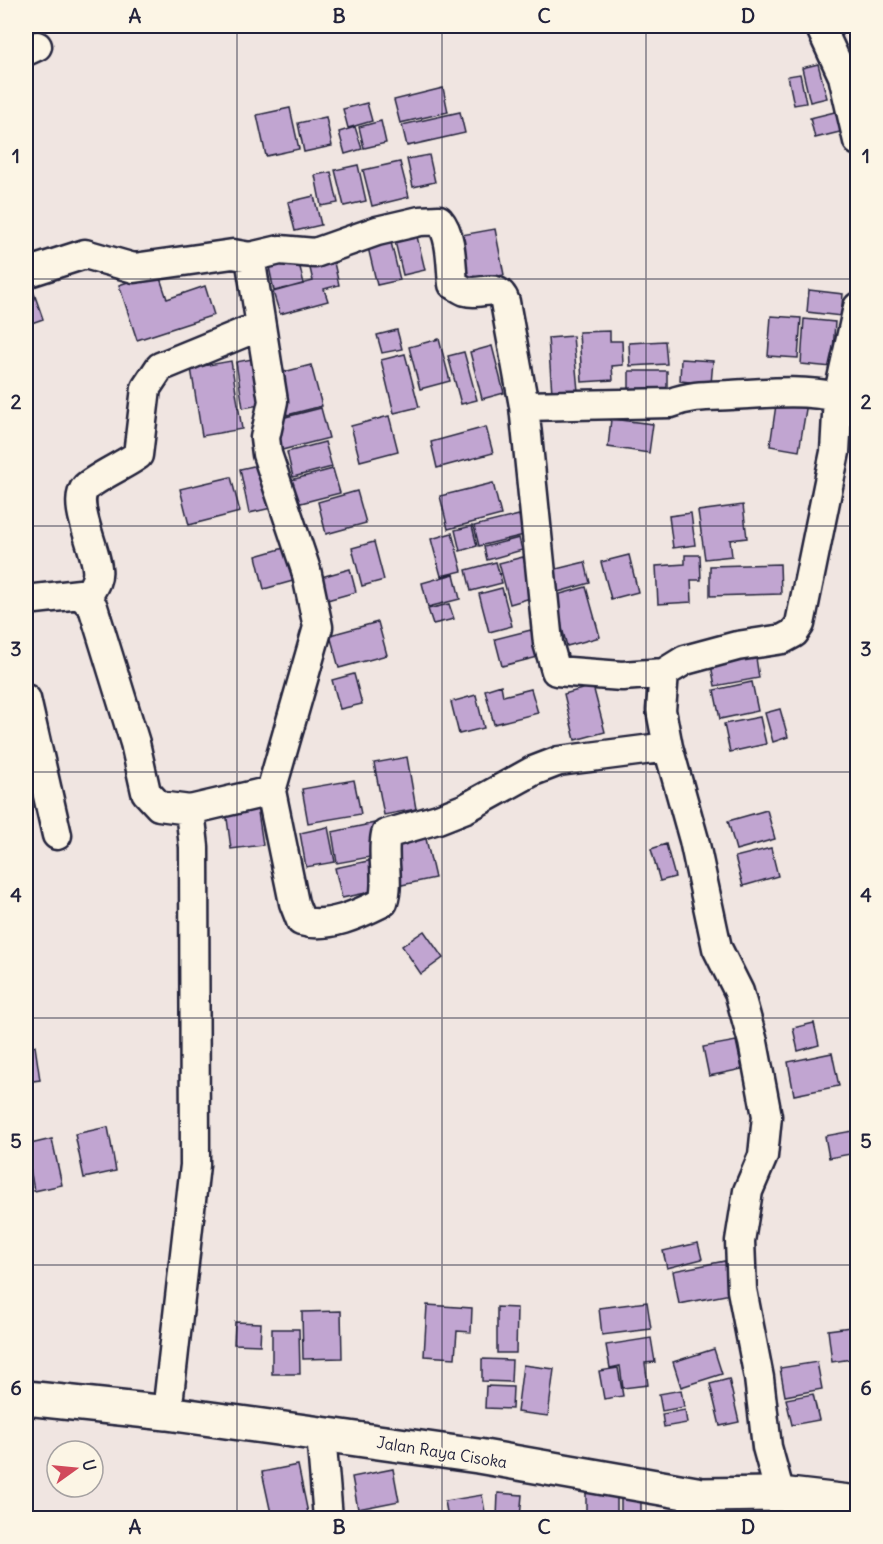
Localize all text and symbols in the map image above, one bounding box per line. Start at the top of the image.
text: A [129,3,142,28]
text: B [332,3,346,28]
text: C [537,3,551,28]
text: D [741,3,755,28]
text: 1 [12,143,20,168]
text: 1 [862,143,870,168]
text: 2 [11,389,22,414]
text: 2 [861,389,872,414]
text: 3 [10,636,22,661]
text: 3 [860,636,872,661]
text: 4 [10,882,22,907]
text: 4 [860,882,872,907]
text: 5 [10,1128,22,1153]
text: 5 [860,1128,872,1153]
text: 6 [10,1375,22,1400]
text: 6 [860,1375,872,1400]
street label: Jalan Raya Cisoka [375,1432,509,1472]
north arrow [45,1439,105,1499]
text: U [78,1457,101,1473]
text: A [129,1514,142,1539]
text: B [332,1514,346,1539]
text: C [537,1514,551,1539]
text: D [741,1514,755,1539]

